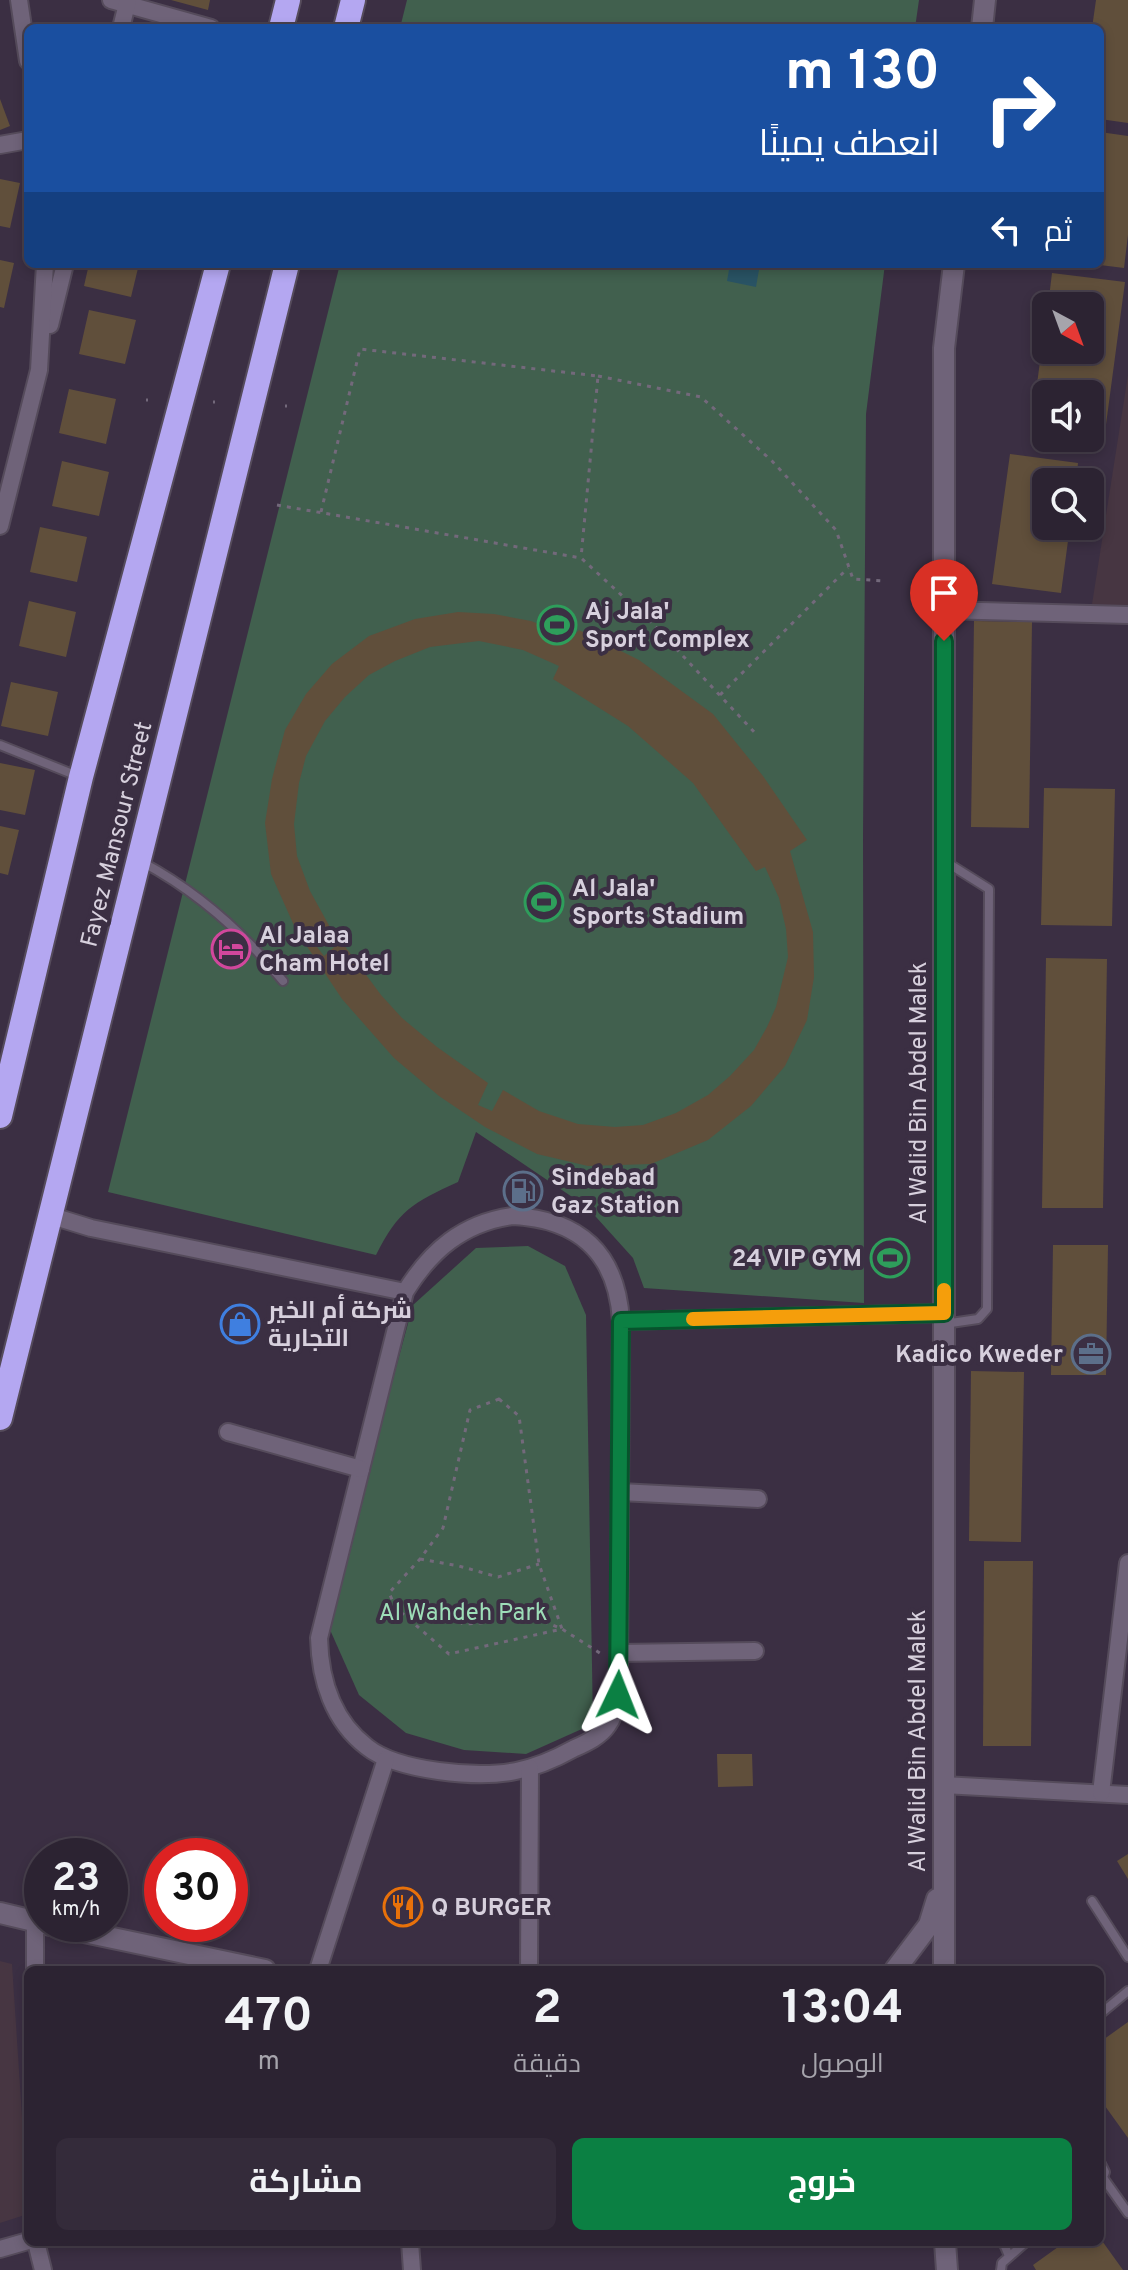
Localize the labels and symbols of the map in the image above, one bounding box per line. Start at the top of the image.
north arrow [1032,292,1104,364]
pin [910,559,978,641]
place label: Aj Jala' Sport Complex [585,598,750,656]
sports icon: Aj Jala' Sport Complex [536,604,578,646]
street label: Fayez Mansour Street [75,719,160,950]
place label: Al Jala' Sports Stadium [572,875,744,933]
sports icon: Al Jala' Sports Stadium [523,881,565,923]
place label: Al Jalaa Cham Hotel [259,922,389,980]
hotel icon: Al Jalaa Cham Hotel [210,928,252,970]
street label: Al Walid Bin Abdel Malek [905,961,935,1225]
place label: Sindebad Gaz Station [551,1164,680,1222]
fuel station icon: Sindebad Gaz Station [502,1170,544,1212]
sports icon: 24 VIP GYM [869,1237,911,1279]
place label: 24 VIP GYM [732,1245,862,1275]
place label: شركة أم الخير التجارية [267,1294,412,1355]
shop icon: شركة أم الخير التجارية [219,1303,261,1345]
office icon: Kadico Kweder [1070,1333,1112,1375]
place label: Kadico Kweder [895,1341,1063,1371]
park label: Al Wahdeh Park [379,1599,547,1629]
street label: Al Walid Bin Abdel Malek [904,1609,934,1873]
position arrow [576,1653,660,1737]
speed limit sign: 30 [144,1838,248,1942]
restaurant icon: Q BURGER [382,1886,424,1928]
place label: Q BURGER [431,1894,552,1924]

